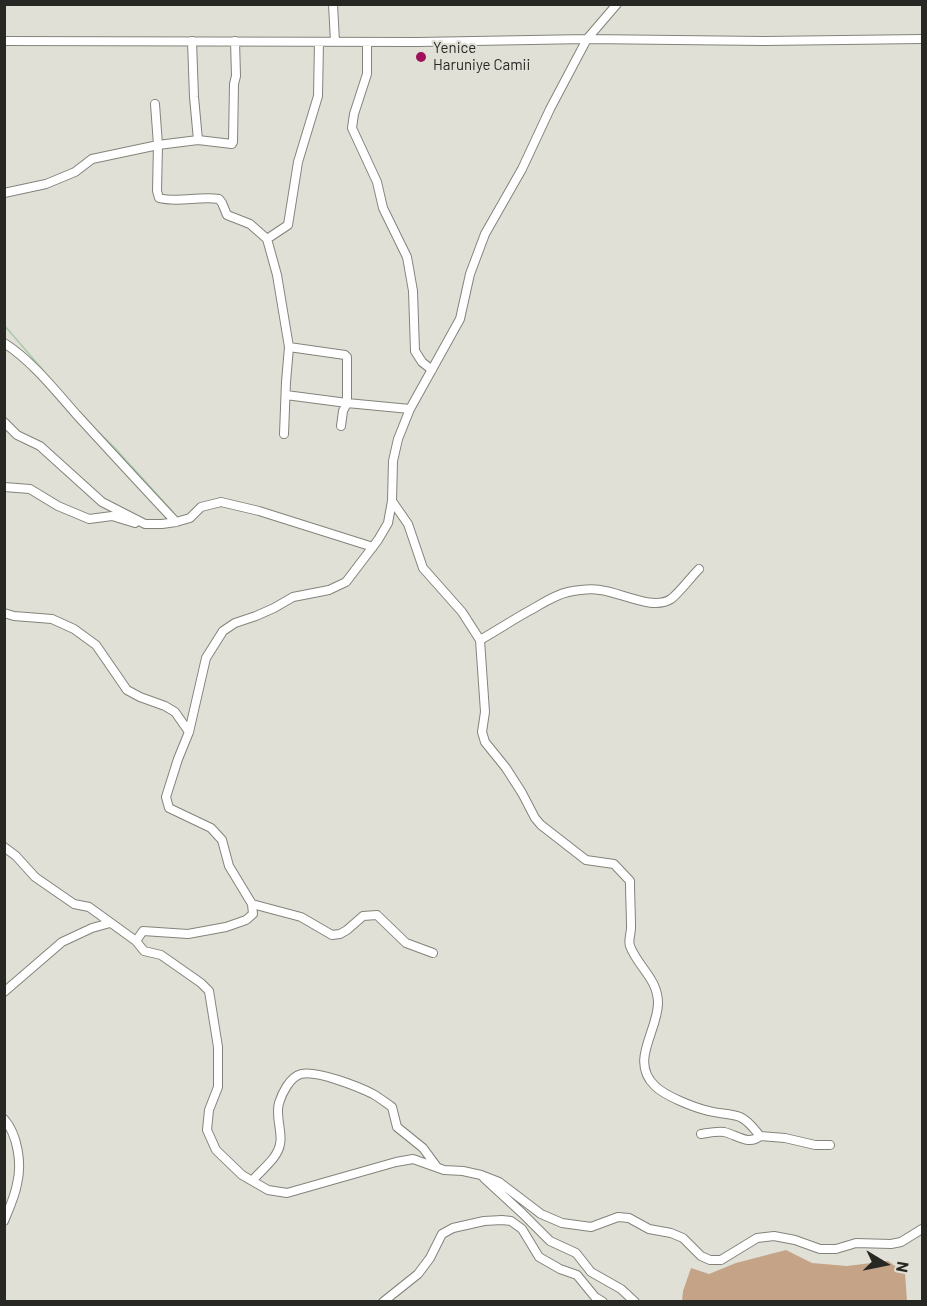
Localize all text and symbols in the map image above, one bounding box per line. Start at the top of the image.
place label: Yenice Haruniye Camii [433,39,530,74]
marker: Yenice Haruniye Camii [414,50,428,64]
north arrow [855,1234,915,1294]
text: N [893,1260,913,1274]

